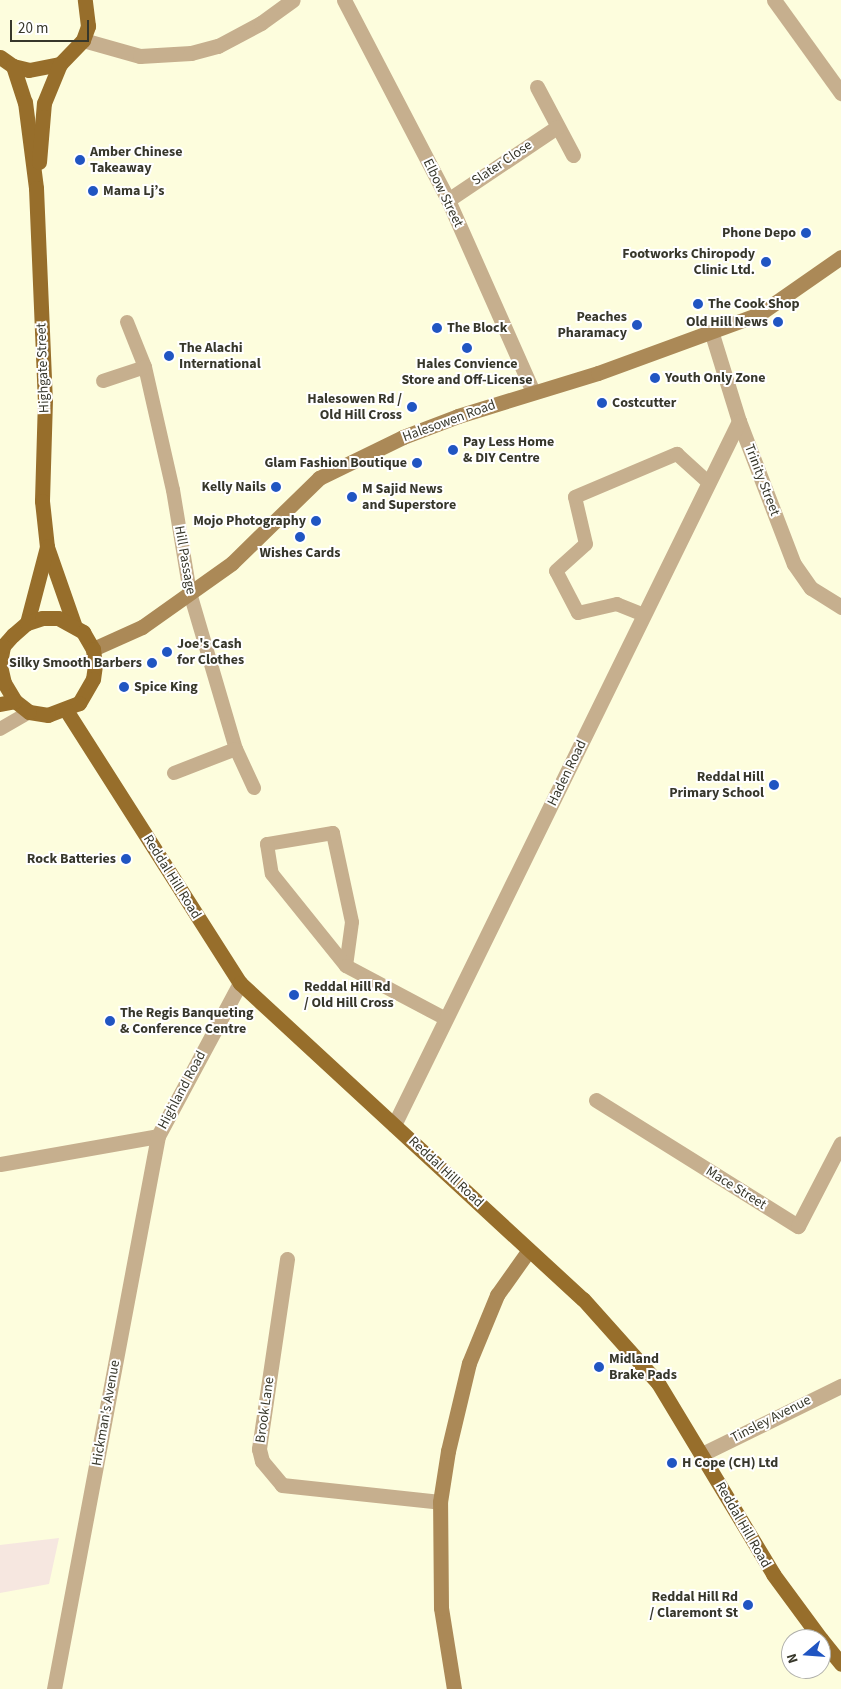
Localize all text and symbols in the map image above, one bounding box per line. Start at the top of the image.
scale bar [12,10,91,42]
text: 20 m [18,18,48,39]
street label: Slater Close [469,137,535,189]
place label: Amber Chinese Takeaway [90,144,182,176]
marker: Amber Chinese Takeaway [74,154,86,166]
street label: Elbow Street [419,156,467,230]
place label: Mama Lj’s [103,183,164,199]
marker: Mama Lj’s [87,185,99,197]
place label: Phone Depo [722,225,796,241]
marker: Phone Depo [800,227,812,239]
place label: Footworks Chiropody Clinic Ltd. [622,246,755,278]
marker: Footworks Chiropody Clinic Ltd. [759,255,773,269]
place label: The Cook Shop [708,296,800,312]
marker: The Cook Shop [692,298,704,310]
place label: Peaches Pharamacy [557,309,627,342]
place label: Old Hill News [686,314,768,330]
marker: Old Hill News [772,316,784,328]
marker: Peaches Pharamacy [631,319,643,331]
place label: The Block [447,320,507,336]
marker: The Block [431,322,443,334]
street label: Highgate Street [33,323,53,413]
place label: The Alachi International [179,340,261,372]
marker: Hales Convience Store and Off-License [461,342,473,354]
marker: The Alachi International [163,350,175,362]
place label: Hales Convience Store and Off-License [401,356,533,388]
place label: Youth Only Zone [665,370,766,386]
marker: Youth Only Zone [649,372,661,384]
place label: Halesowen Rd / Old Hill Cross [307,391,402,424]
place label: Costcutter [612,395,676,411]
street label: Halesowen Road [400,396,498,446]
marker: Costcutter [596,397,608,409]
marker: Halesowen Rd / Old Hill Cross [406,401,418,413]
place label: Pay Less Home & DIY Centre [463,434,554,467]
street label: Trinity Street [741,442,783,518]
marker: Pay Less Home & DIY Centre [447,444,459,456]
place label: Glam Fashion Boutique [264,455,407,471]
marker: Glam Fashion Boutique [411,457,423,469]
place label: Kelly Nails [202,479,266,495]
marker: Kelly Nails [270,481,282,493]
place label: M Sajid News and Superstore [362,481,456,514]
marker: M Sajid News and Superstore [346,491,358,503]
place label: Mojo Photography [193,513,306,529]
marker: Mojo Photography [310,515,322,527]
street label: Hill Passage [171,524,199,596]
marker: Wishes Cards [294,531,306,543]
place label: Wishes Cards [260,545,340,561]
place label: Joe's Cash for Clothes [177,636,244,669]
marker: Joe's Cash for Clothes [161,646,173,658]
place label: Silky Smooth Barbers [9,655,142,671]
marker: Silky Smooth Barbers [146,657,158,669]
place label: Spice King [134,679,198,695]
marker: Spice King [118,681,130,693]
street label: Haden Road [544,737,590,809]
place label: Reddal Hill Primary School [669,769,764,802]
marker: Reddal Hill Primary School [768,779,780,791]
street label: Reddal Hill Road [139,832,205,922]
place label: Rock Batteries [27,851,116,867]
marker: Rock Batteries [120,853,132,865]
place label: Reddal Hill Rd / Old Hill Cross [304,979,394,1012]
marker: Reddal Hill Rd / Old Hill Cross [288,989,300,1001]
place label: The Regis Banqueting & Conference Centre [120,1005,253,1038]
marker: The Regis Banqueting & Conference Centre [104,1015,116,1027]
street label: Highland Road [154,1048,210,1132]
street label: Reddal Hill Road [405,1133,487,1211]
street label: Mace Street [703,1163,769,1213]
place label: Midland Brake Pads [609,1351,677,1384]
street label: Hickman's Avenue [88,1359,124,1467]
marker: Midland Brake Pads [593,1361,605,1373]
street label: Brook Lane [252,1376,278,1444]
street label: Tinsley Avenue [728,1392,814,1446]
place label: H Cope (CH) Ltd [682,1455,778,1471]
marker: H Cope (CH) Ltd [666,1457,678,1469]
street label: Reddal Hill Road [712,1479,774,1571]
place label: Reddal Hill Rd / Claremont St [650,1589,738,1621]
marker: Reddal Hill Rd / Claremont St [742,1599,754,1611]
north arrow [781,1629,831,1679]
text: N [782,1651,804,1666]

